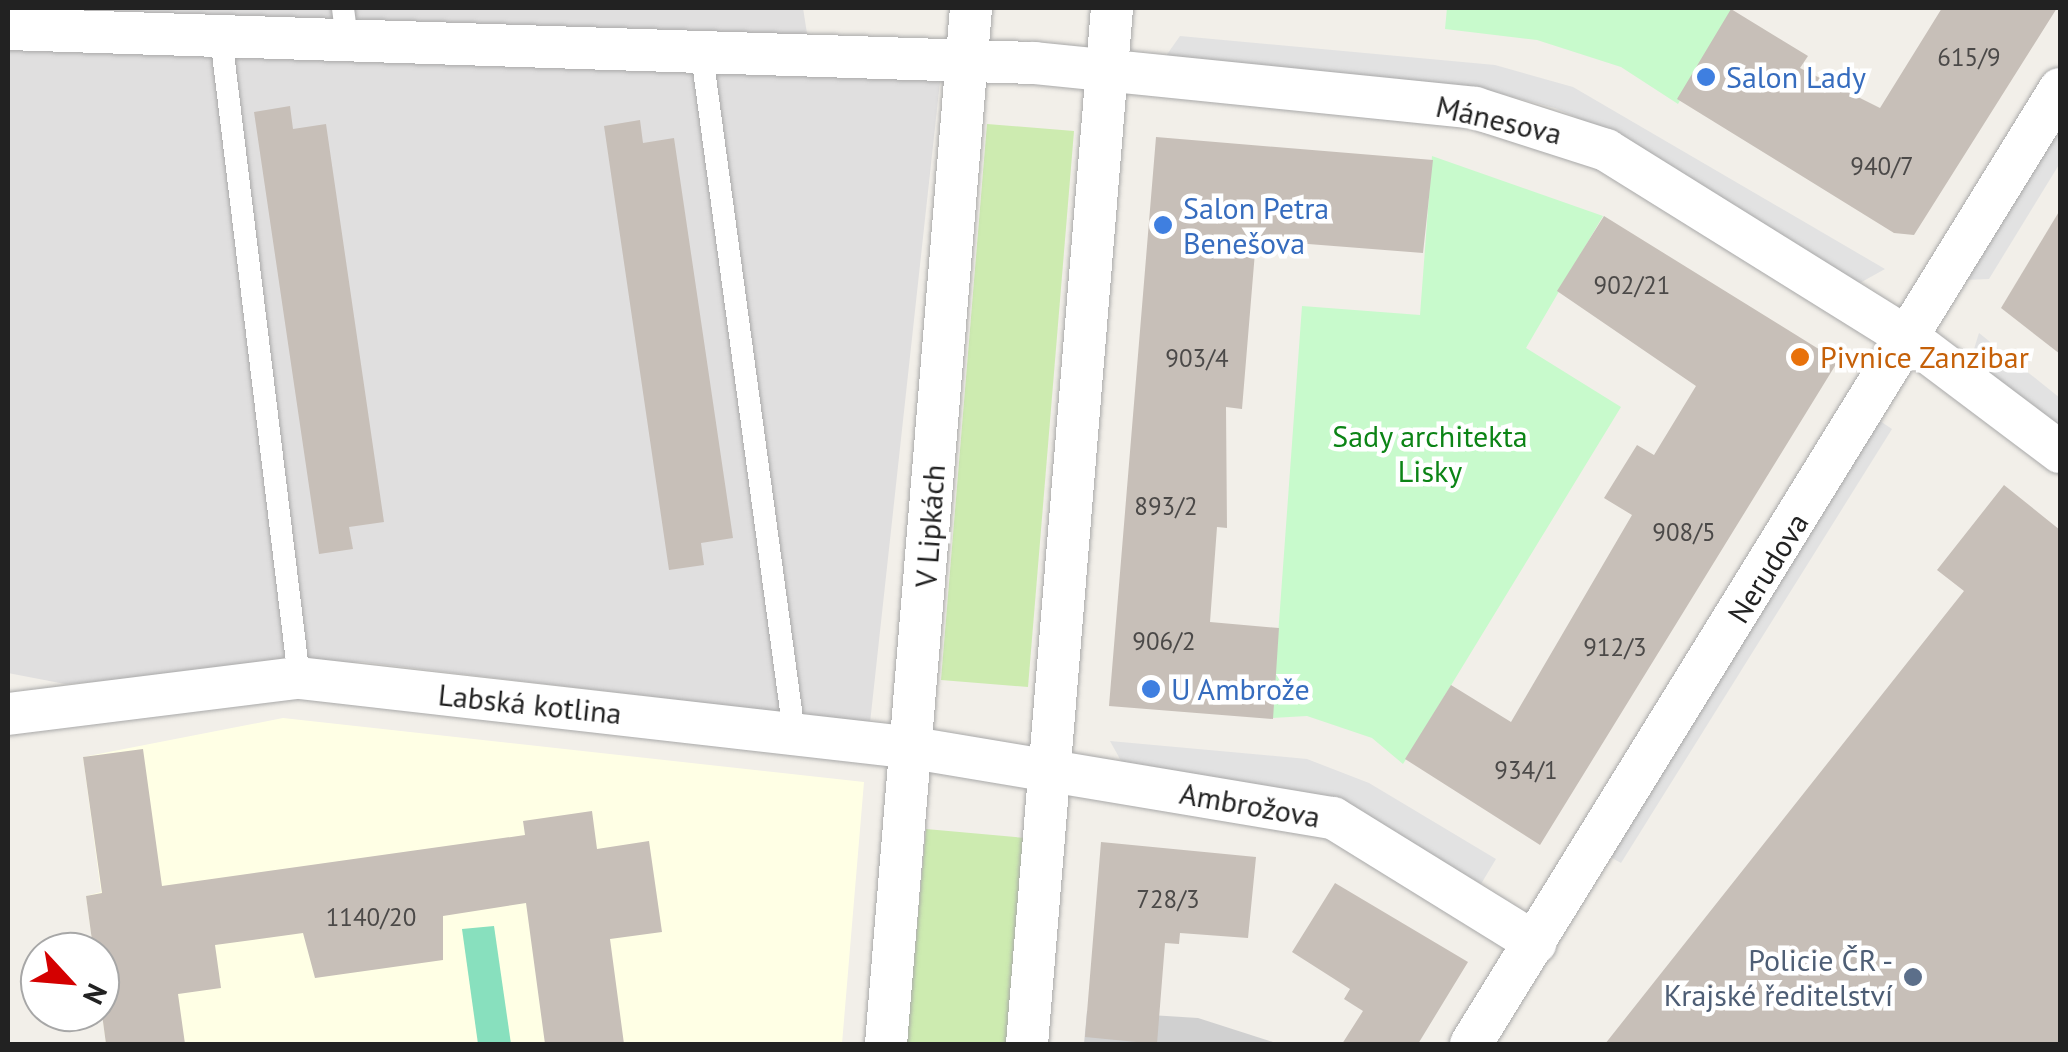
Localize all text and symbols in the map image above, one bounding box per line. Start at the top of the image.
house number: 615/9 [1937,42,2001,72]
place label: Salon Lady [1726,59,1866,95]
marker: Salon Lady [1695,66,1717,88]
street label: Mánesova [1433,88,1565,152]
house number: 940/7 [1850,151,1914,181]
place label: Salon Petra Benešova [1183,190,1329,260]
marker: Salon Petra Benešova [1152,214,1174,236]
house number: 902/21 [1594,270,1670,300]
place label: Pivnice Zanzibar [1820,339,2030,375]
house number: 903/4 [1165,343,1229,373]
marker: Pivnice Zanzibar [1789,346,1811,368]
park label: Sady architekta Lisky [1332,418,1528,488]
street label: V Lipkách [908,463,952,589]
house number: 893/2 [1134,491,1198,521]
street label: Nerudova [1720,506,1816,630]
house number: 908/5 [1652,517,1716,547]
house number: 906/2 [1132,626,1196,656]
house number: 912/3 [1583,632,1647,662]
place label: U Ambrože [1171,671,1311,707]
street label: Labská kotlina [437,676,623,732]
marker: U Ambrože [1140,678,1162,700]
house number: 934/1 [1494,755,1558,785]
street label: Ambrožova [1177,775,1323,835]
house number: 728/3 [1136,884,1200,914]
house number: 1140/20 [326,902,416,932]
north arrow [20,932,120,1032]
place label: Policie ČR - Krajské ředitelství [1664,942,1893,1012]
marker: Policie ČR - Krajské ředitelství [1902,966,1924,988]
text: N [75,978,116,1011]

